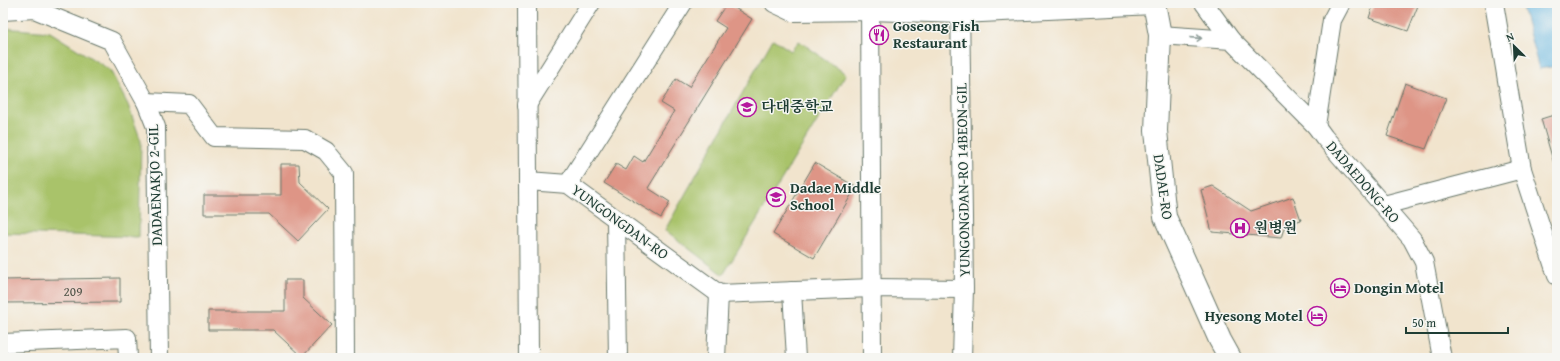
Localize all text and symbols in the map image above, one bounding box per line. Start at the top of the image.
place label: Goseong Fish Restaurant [893,15,980,53]
restaurant icon: Goseong Fish Restaurant [868,24,890,46]
north arrow [1494,26,1534,66]
text: N [1503,28,1517,46]
one-way arrow [1189,34,1202,41]
street label: YUNGONGDAN-RO 14BEON-GIL [950,82,975,277]
school or university icon: 다대중학교 [736,96,758,118]
place label: 다대중학교 [761,96,834,117]
street label: DADAENAKJO 2-GIL [142,123,167,246]
street label: DADAEDONG-RO [1322,136,1405,227]
street label: DADAE-RO [1149,153,1178,221]
place label: Dadae Middle School [790,177,881,215]
street label: YUNGONGDAN-RO [567,179,673,264]
school or university icon: Dadae Middle School [765,186,787,208]
hospital icon: 원병원 [1229,217,1251,239]
place label: 원병원 [1254,217,1297,238]
hotel icon: Dongin Motel [1329,277,1351,299]
place label: Dongin Motel [1354,277,1444,298]
house number: 209 [64,282,82,301]
place label: Hyesong Motel [1205,305,1303,326]
hotel icon: Hyesong Motel [1306,305,1328,327]
scale bar [1406,309,1508,335]
text: 50 m [1412,314,1436,331]

